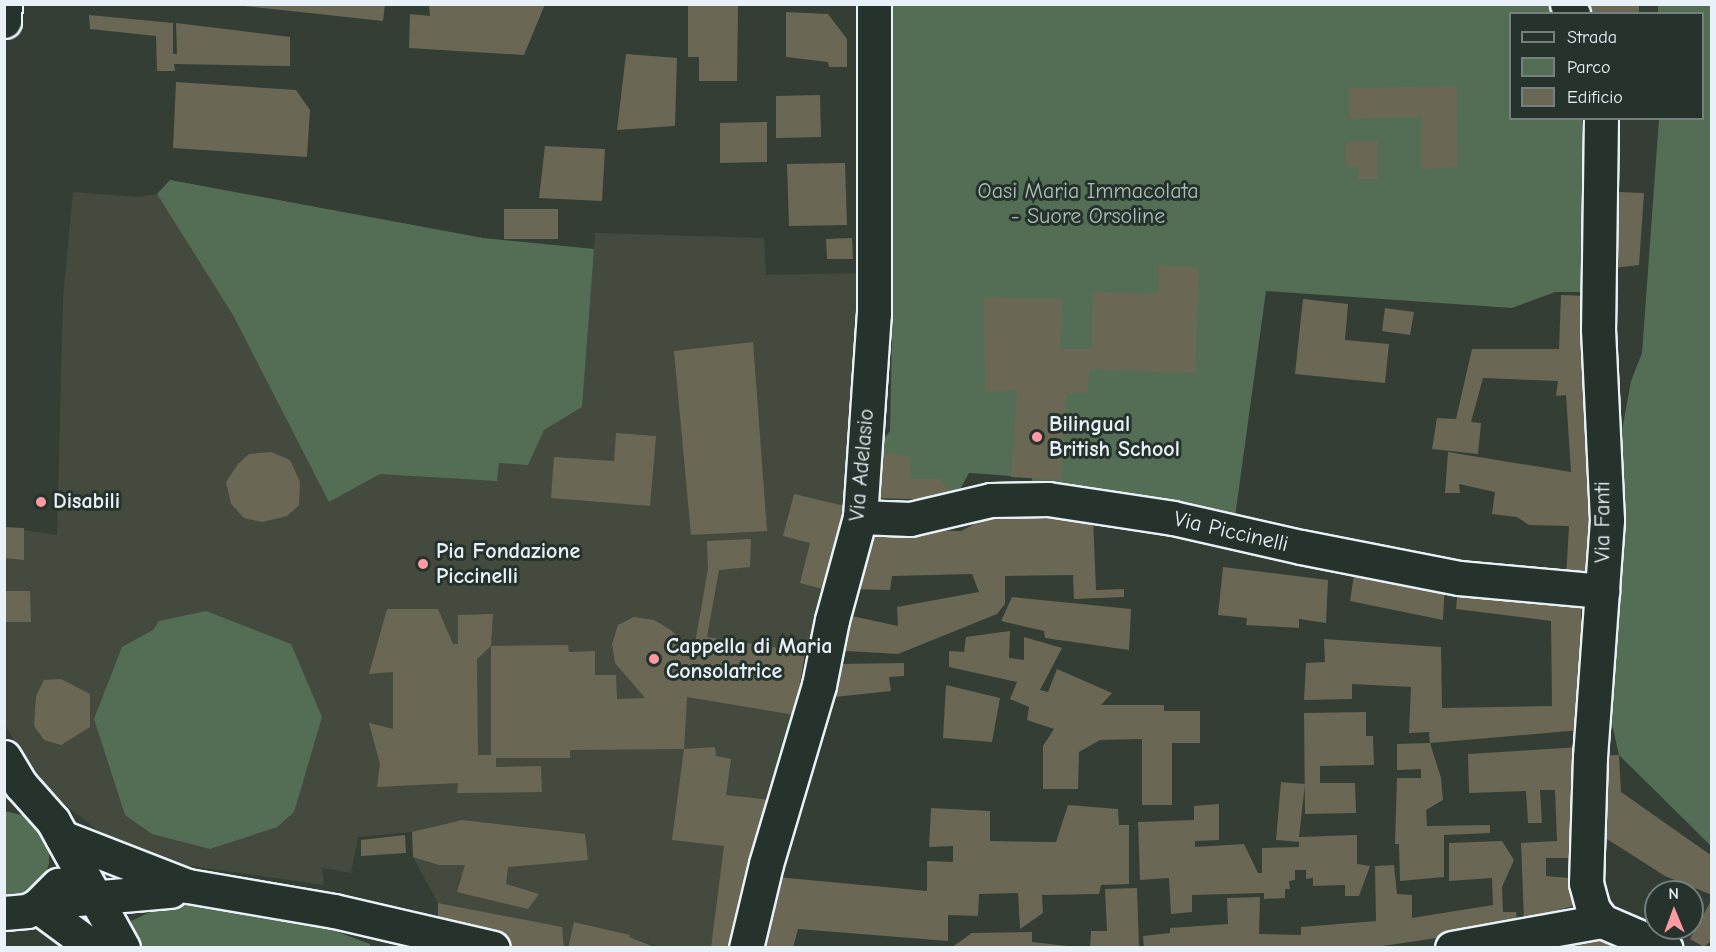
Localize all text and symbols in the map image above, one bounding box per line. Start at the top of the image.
legend [1509,12,1704,120]
text: Strada [1567,27,1617,48]
text: Parco [1567,57,1610,78]
text: Edificio [1567,87,1623,108]
park label: Oasi Maria Immacolata - Suore Orsoline [978,178,1198,230]
street label: Via Adelasio [844,408,880,522]
place label: Bilingual British School [1049,411,1180,463]
marker: Bilingual British School [1030,430,1044,444]
street label: Via Fanti [1590,481,1616,563]
place label: Disabili [53,489,120,515]
marker: Disabili [34,495,48,509]
street label: Via Piccinelli [1171,506,1291,558]
place label: Pia Fondazione Piccinelli [436,538,580,590]
marker: Pia Fondazione Piccinelli [414,555,432,573]
place label: Cappella di Maria Consolatrice [666,633,832,684]
marker: Cappella di Maria Consolatrice [647,652,661,666]
north arrow [1644,880,1704,940]
text: N [1668,885,1679,903]

